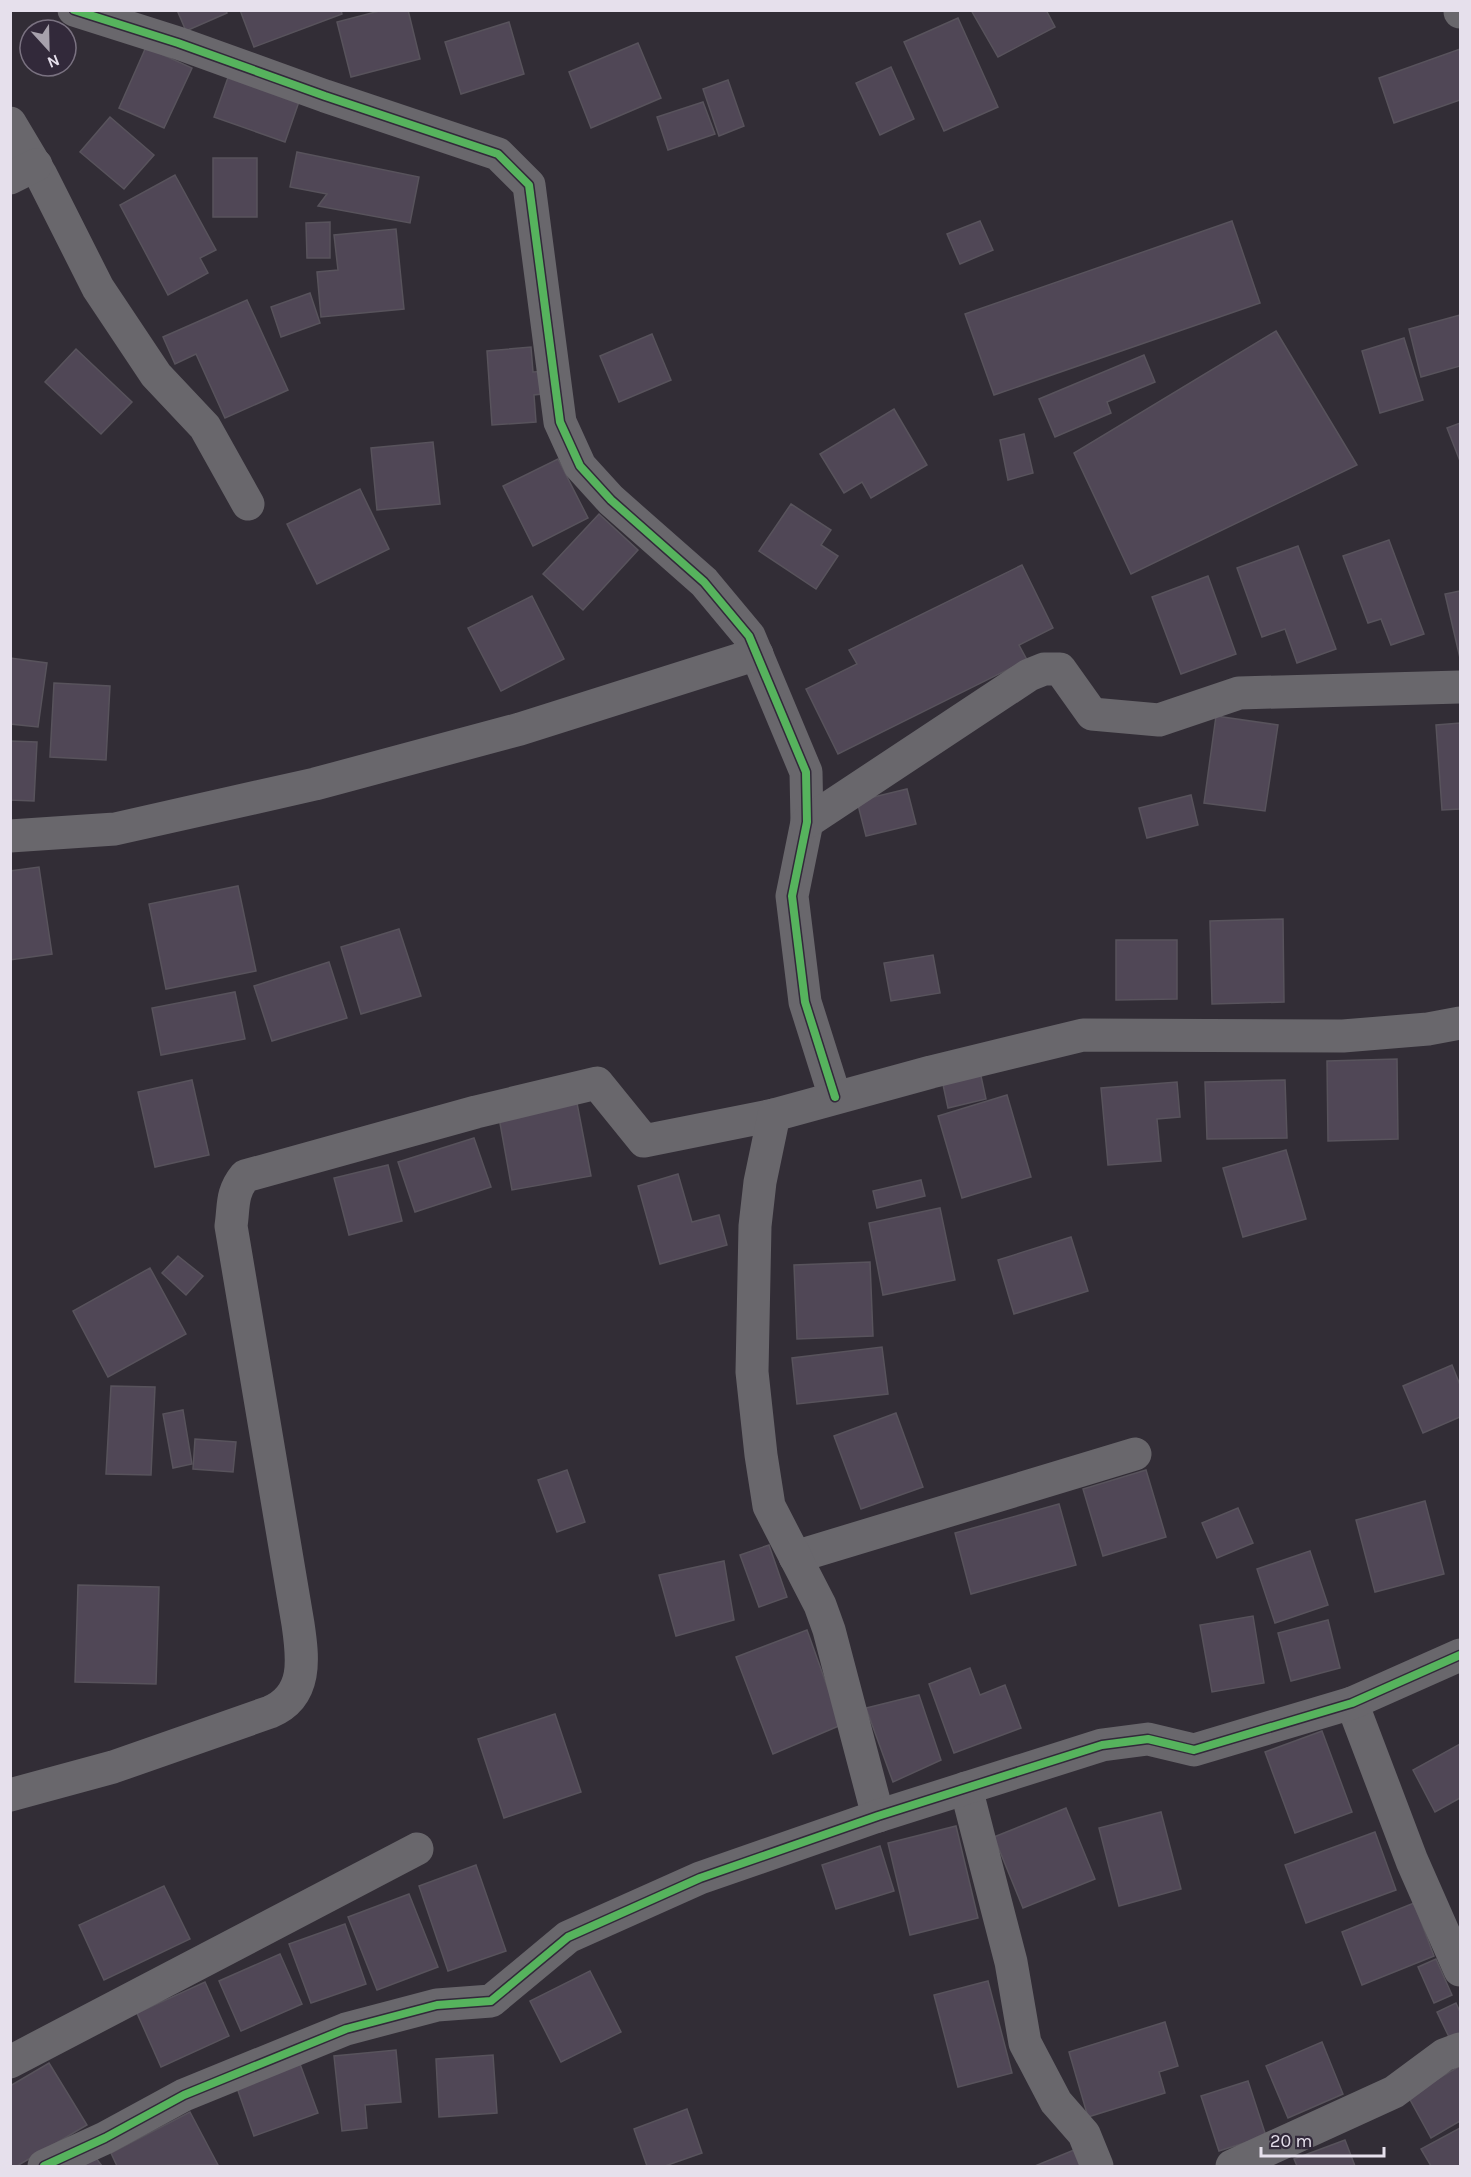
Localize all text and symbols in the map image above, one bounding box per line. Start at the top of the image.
north arrow [18,18,78,78]
text: N [45,50,62,72]
scale bar [1261,2120,1384,2158]
text: 20 m [1270,2130,1312,2152]

